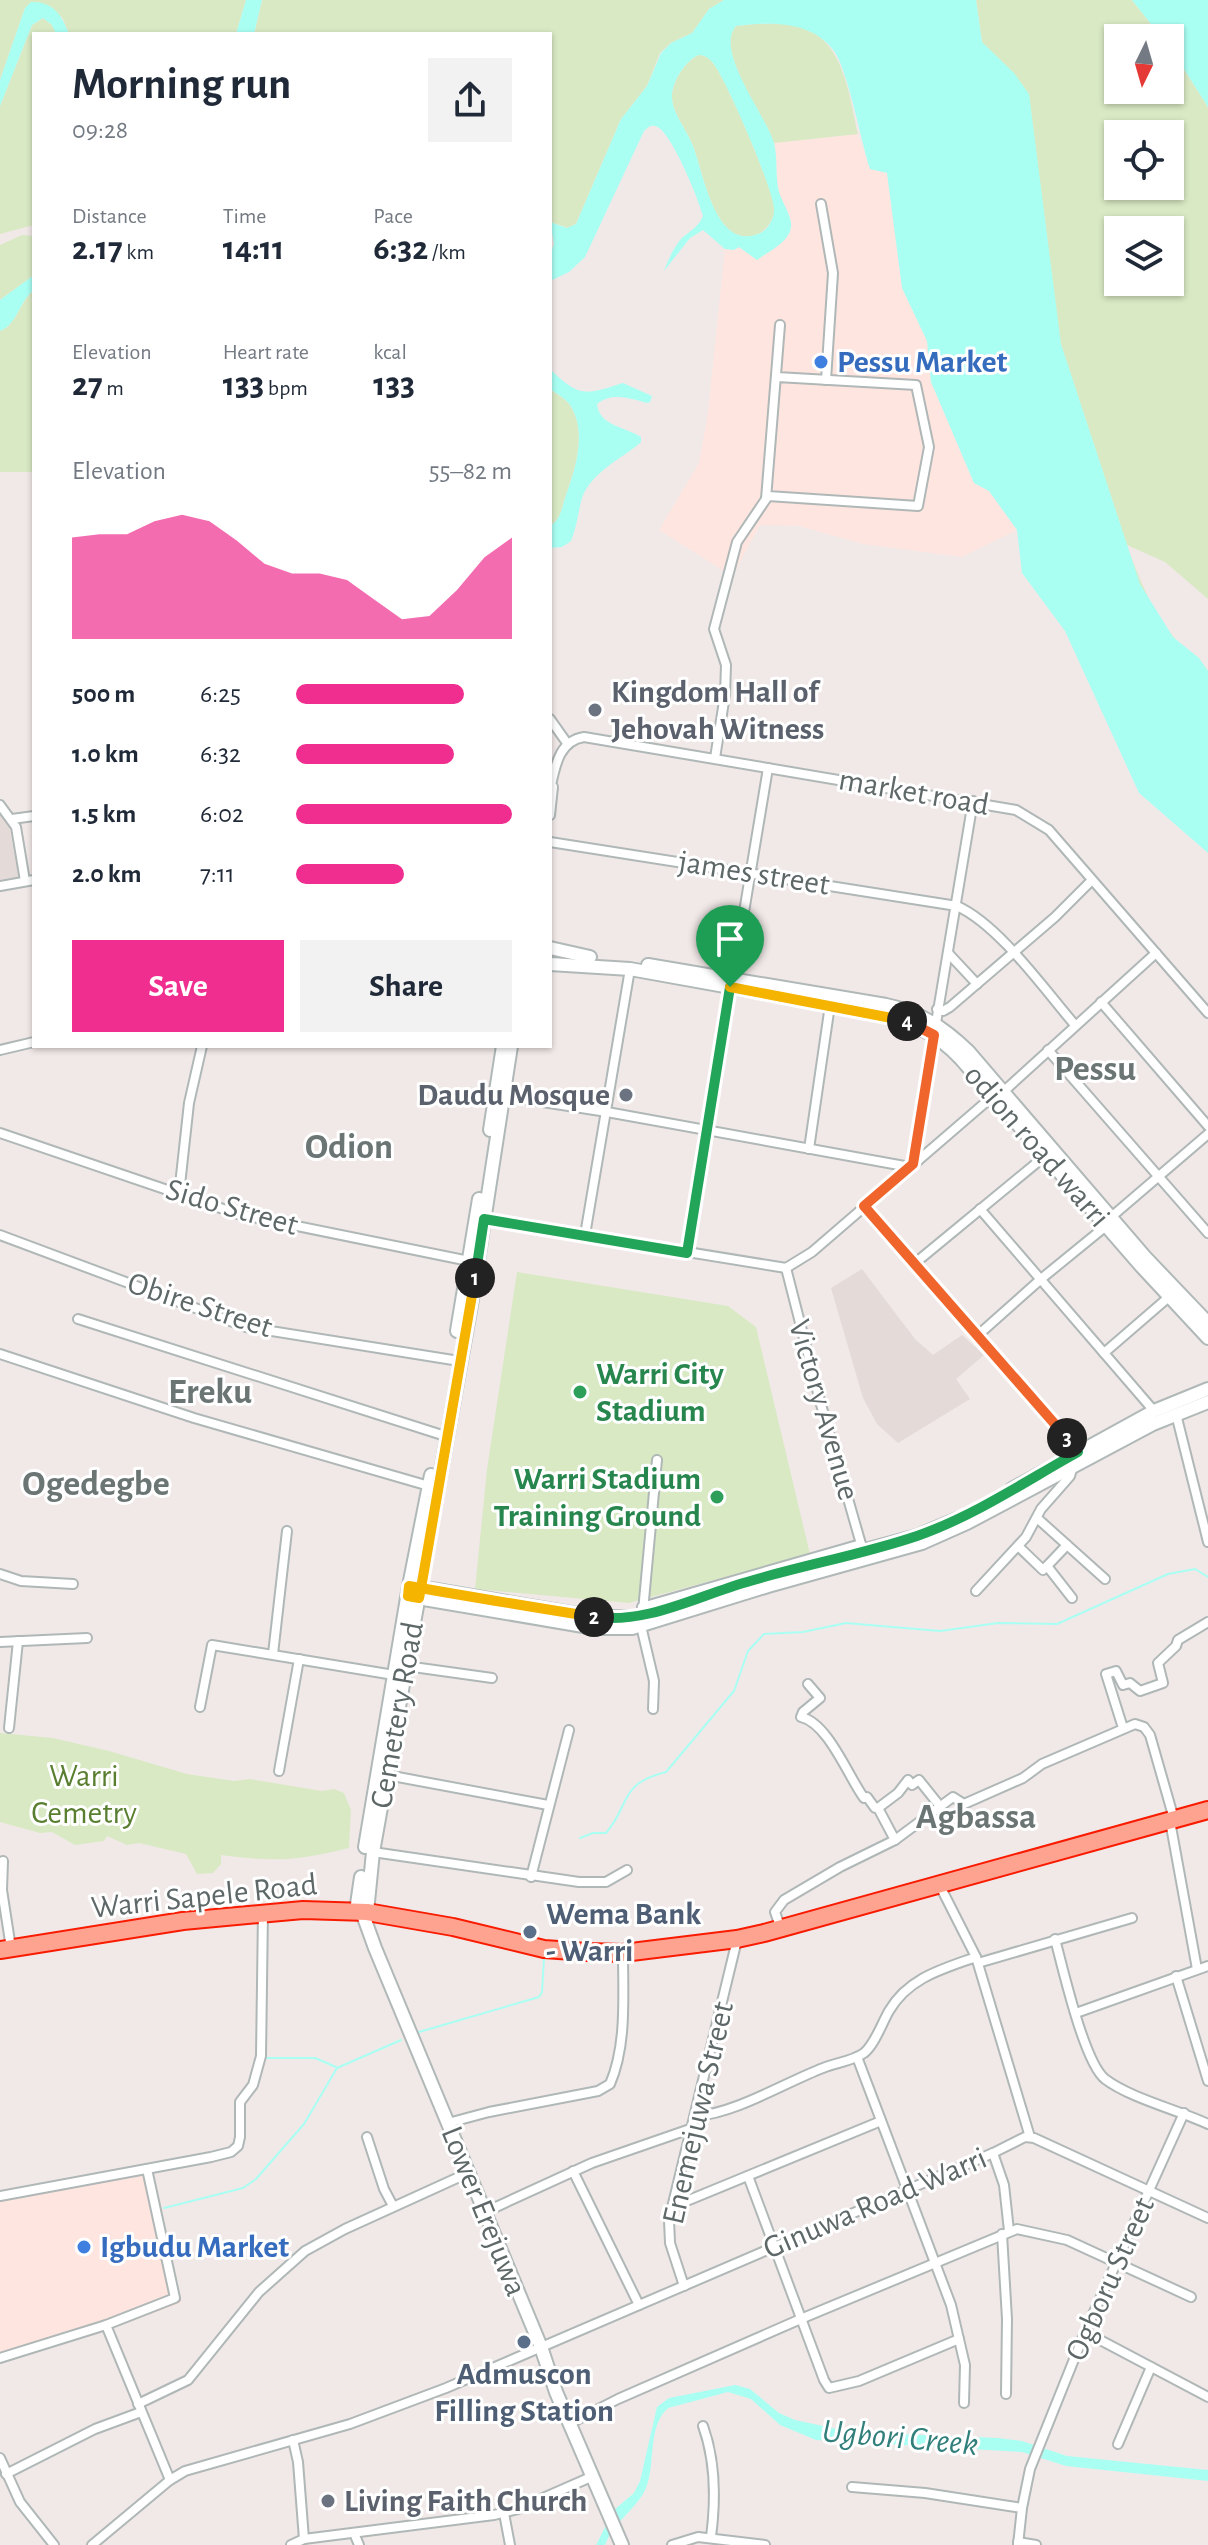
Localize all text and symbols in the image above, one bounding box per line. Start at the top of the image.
north arrow [1104,24,1184,104]
map controls [1104,24,1184,296]
button: share [428,58,512,142]
text: Morning run [72,63,291,107]
text: 09:28 [72,117,128,143]
button: locate [1104,120,1184,200]
text: Distance [72,205,147,227]
text: Time [223,205,267,227]
text: Pace [373,205,413,227]
button: layers [1104,216,1184,296]
text: 2.17 [72,232,123,266]
text: 14:11 [223,232,284,266]
text: 6:32 [373,232,428,266]
text: km [123,241,154,263]
text: /km [428,241,466,263]
text: Elevation [72,341,152,363]
text: Heart rate [223,341,309,363]
text: kcal [373,341,407,363]
place label: Pessu Market [837,346,1008,378]
marker: Pessu Market [812,353,830,371]
text: 27 [72,368,103,402]
text: 133 [223,368,264,402]
text: 133 [373,368,415,402]
text: m [103,377,124,399]
text: bpm [264,377,308,399]
text: Elevation [72,458,166,484]
text: 55–82 m [429,458,512,484]
place label: Kingdom Hall of Jehovah Witness [611,676,824,745]
text: 500 m [72,681,135,707]
text: 6:25 [200,681,241,707]
marker: Kingdom Hall of Jehovah Witness [586,701,604,719]
text: 1.0 km [72,741,139,767]
text: 6:32 [200,741,241,767]
street label: market road [836,763,992,821]
text: 1.5 km [72,801,136,827]
text: 6:02 [200,801,244,827]
street label: james street [676,845,832,901]
text: 2.0 km [72,861,142,887]
text: 7:11 [200,861,235,887]
pin [696,905,764,987]
icon: arrive [708,917,752,961]
button: Save [72,940,284,1032]
button: Share [300,940,512,1032]
pin: 4 [887,1001,927,1041]
text: 4 [901,1010,913,1032]
district label: Pessu [1054,1051,1136,1087]
street label: odion road warri [958,1059,1116,1233]
place label: Daudu Mosque [417,1079,610,1111]
marker: Daudu Mosque [617,1086,635,1104]
district label: Odion [305,1129,393,1165]
street label: Sido Street [162,1173,302,1241]
pin: 1 [455,1258,495,1298]
street label: Obire Street [124,1267,276,1343]
text: 1 [471,1267,479,1289]
street label: Victory Avenue [783,1316,865,1504]
place label: Warri City Stadium [596,1358,724,1427]
district label: Ereku [168,1374,252,1410]
marker: Warri City Stadium [571,1383,589,1401]
pin: 3 [1047,1418,1087,1458]
text: 3 [1062,1427,1072,1449]
place label: Warri Stadium Training Ground [493,1463,701,1532]
district label: Ogedegbe [22,1466,170,1502]
marker: Warri Stadium Training Ground [708,1488,726,1506]
pin: 2 [574,1597,614,1637]
text: 2 [589,1606,599,1628]
street label: Cemetery Road [365,1619,429,1811]
park label: Warri Cemetry [31,1760,137,1829]
district label: Agbassa [916,1799,1036,1835]
street label: Warri Sapele Road [90,1868,318,1924]
place label: Wema Bank - Warri [546,1898,701,1967]
marker: Wema Bank - Warri [521,1923,539,1941]
street label: Enemejuwa Street [657,1999,739,2227]
street label: Lower Erejuwa [435,2122,533,2300]
street label: Ginuwa Road Warri [759,2142,991,2264]
street label: Ogboru Street [1060,2193,1160,2365]
place label: Igbudu Market [100,2231,289,2263]
marker: Igbudu Market [75,2238,93,2256]
marker: Admuscon Filling Station [515,2333,533,2351]
place label: Admuscon Filling Station [434,2358,614,2427]
water label: Ugbori Creek [821,2414,979,2462]
place label: Living Faith Church [344,2485,587,2517]
marker: Living Faith Church [319,2492,337,2510]

